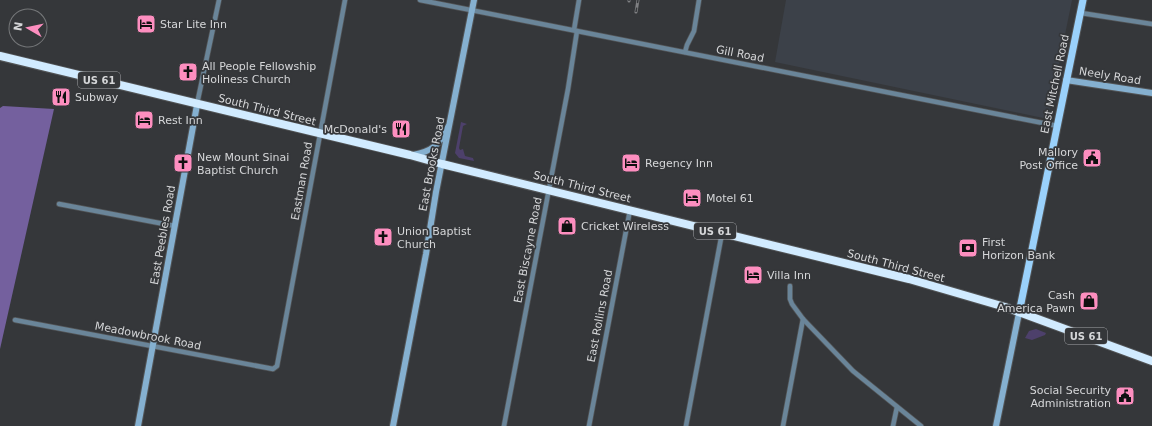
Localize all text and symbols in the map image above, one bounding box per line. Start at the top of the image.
north arrow [8,8,48,48]
hotel icon: Star Lite Inn [135,13,157,35]
place label: Star Lite Inn [160,18,227,31]
text: N [11,21,26,32]
street label: East Mitchell Road [1038,33,1072,135]
street label: Gill Road [715,43,765,65]
place label: All People Fellowship Holiness Church [202,60,316,86]
church icon: All People Fellowship Holiness Church [177,61,199,83]
street label: Neely Road [1078,65,1142,87]
road number: US 61 [78,72,120,88]
restaurant icon: Subway [50,86,72,108]
place label: Subway [75,91,119,104]
street label: South Third Street [217,92,318,129]
hotel icon: Rest Inn [133,109,155,131]
place label: Rest Inn [158,114,203,127]
street label: East Brooks Road [416,116,448,212]
restaurant icon: McDonald's [390,118,412,140]
place label: McDonald's [324,123,387,136]
street label: Eastman Road [289,141,315,221]
place label: Mallory Post Office [1019,146,1078,172]
public building icon: Mallory Post Office [1081,147,1103,169]
place label: New Mount Sinai Baptist Church [197,151,289,177]
church icon: New Mount Sinai Baptist Church [172,152,194,174]
hotel icon: Regency Inn [620,152,642,174]
place label: Regency Inn [645,157,713,170]
street label: South Third Street [532,169,633,206]
street label: East Peebles Road [148,184,178,286]
hotel icon: Motel 61 [681,187,703,209]
place label: Motel 61 [706,192,754,205]
street label: East Biscayne Road [511,196,545,304]
shop icon: Cricket Wireless [556,215,578,237]
place label: Cricket Wireless [581,220,669,233]
road number: US 61 [694,223,736,239]
place label: Union Baptist Church [397,225,472,251]
church icon: Union Baptist Church [372,226,394,248]
place label: First Horizon Bank [982,236,1056,262]
bank icon: First Horizon Bank [957,237,979,259]
street label: South Third Street [846,247,947,285]
hotel icon: Villa Inn [742,264,764,286]
street label: East Rollins Road [585,269,615,363]
place label: Villa Inn [767,269,811,282]
place label: Cash America Pawn [997,289,1075,315]
shop icon: Cash America Pawn [1078,290,1100,312]
street label: Meadowbrook Road [94,319,202,353]
road number: US 61 [1065,328,1107,344]
place label: Social Security Administration [1030,384,1111,410]
public building icon: Social Security Administration [1114,385,1136,407]

